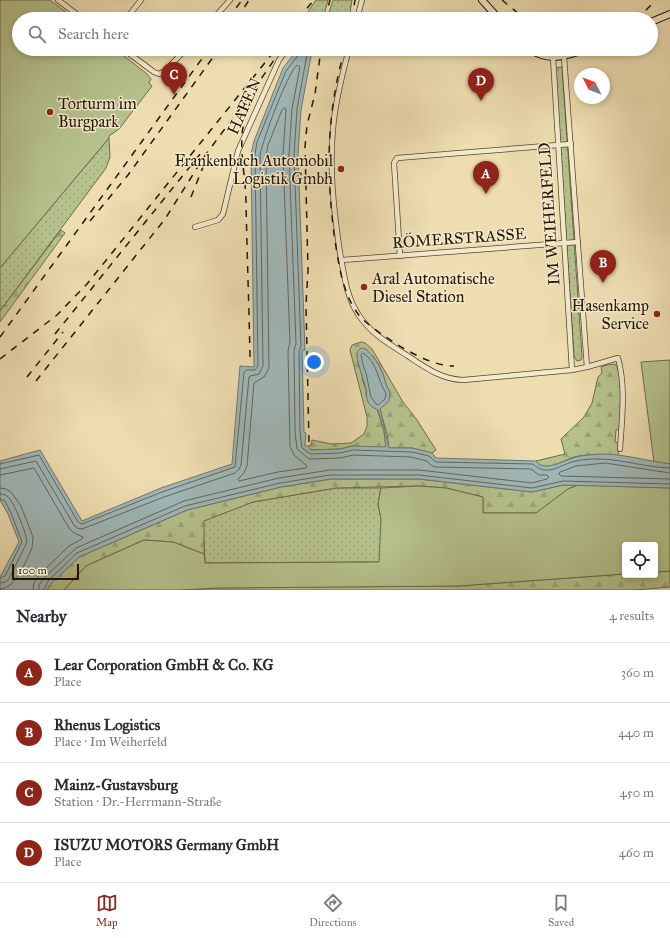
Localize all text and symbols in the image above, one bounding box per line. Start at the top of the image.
search box [12,12,658,56]
icon: search [26,23,48,45]
text: Search here [58,25,129,43]
pin: C [161,62,187,95]
pin: D [468,68,494,101]
north arrow [574,68,610,104]
street label: HAFEN [223,74,265,137]
place label: Torturm im Burgpark [58,94,137,132]
marker: Torturm im Burgpark [45,107,55,117]
street label: IM WEIHERFELD [535,142,563,286]
place label: Frankenbach Automobil Logistik Gmbh [174,151,334,189]
pin: A [473,161,499,194]
marker: Frankenbach Automobil Logistik Gmbh [336,164,346,174]
street label: RÖMERSTRASSE [391,223,527,252]
pin: B [590,250,616,283]
place label: Aral Automatische Diesel Station [371,269,495,306]
marker: Aral Automatische Diesel Station [359,282,369,292]
place label: Hasenkamp Service [572,296,649,333]
marker: Hasenkamp Service [652,309,662,319]
your location [304,352,324,372]
map controls [622,542,658,578]
button: locate [622,542,658,578]
scale bar [12,562,79,581]
text: 100 m [18,564,47,577]
text: Nearby [16,606,67,627]
text: 4 results [609,608,654,624]
text: Lear Corporation GmbH & Co. KG [54,656,273,674]
text: A [25,665,33,681]
text: 360 m [621,665,654,681]
text: Place [54,674,81,690]
text: Rhenus Logistics [54,716,160,734]
text: B [25,725,33,741]
text: 440 m [618,725,654,741]
text: Place · Im Weiherfeld [54,734,167,750]
text: Mainz-Gustavsburg [54,776,178,794]
text: C [25,785,33,801]
text: 450 m [619,785,654,801]
text: Station · Dr.-Herrmann-Straße [54,794,221,810]
text: ISUZU MOTORS Germany GmbH [54,836,279,854]
text: D [24,845,34,861]
text: 460 m [619,845,654,861]
text: Place [54,854,81,870]
tab: Map [96,892,118,929]
tab: Directions [309,892,357,929]
tab: Saved [548,892,574,929]

